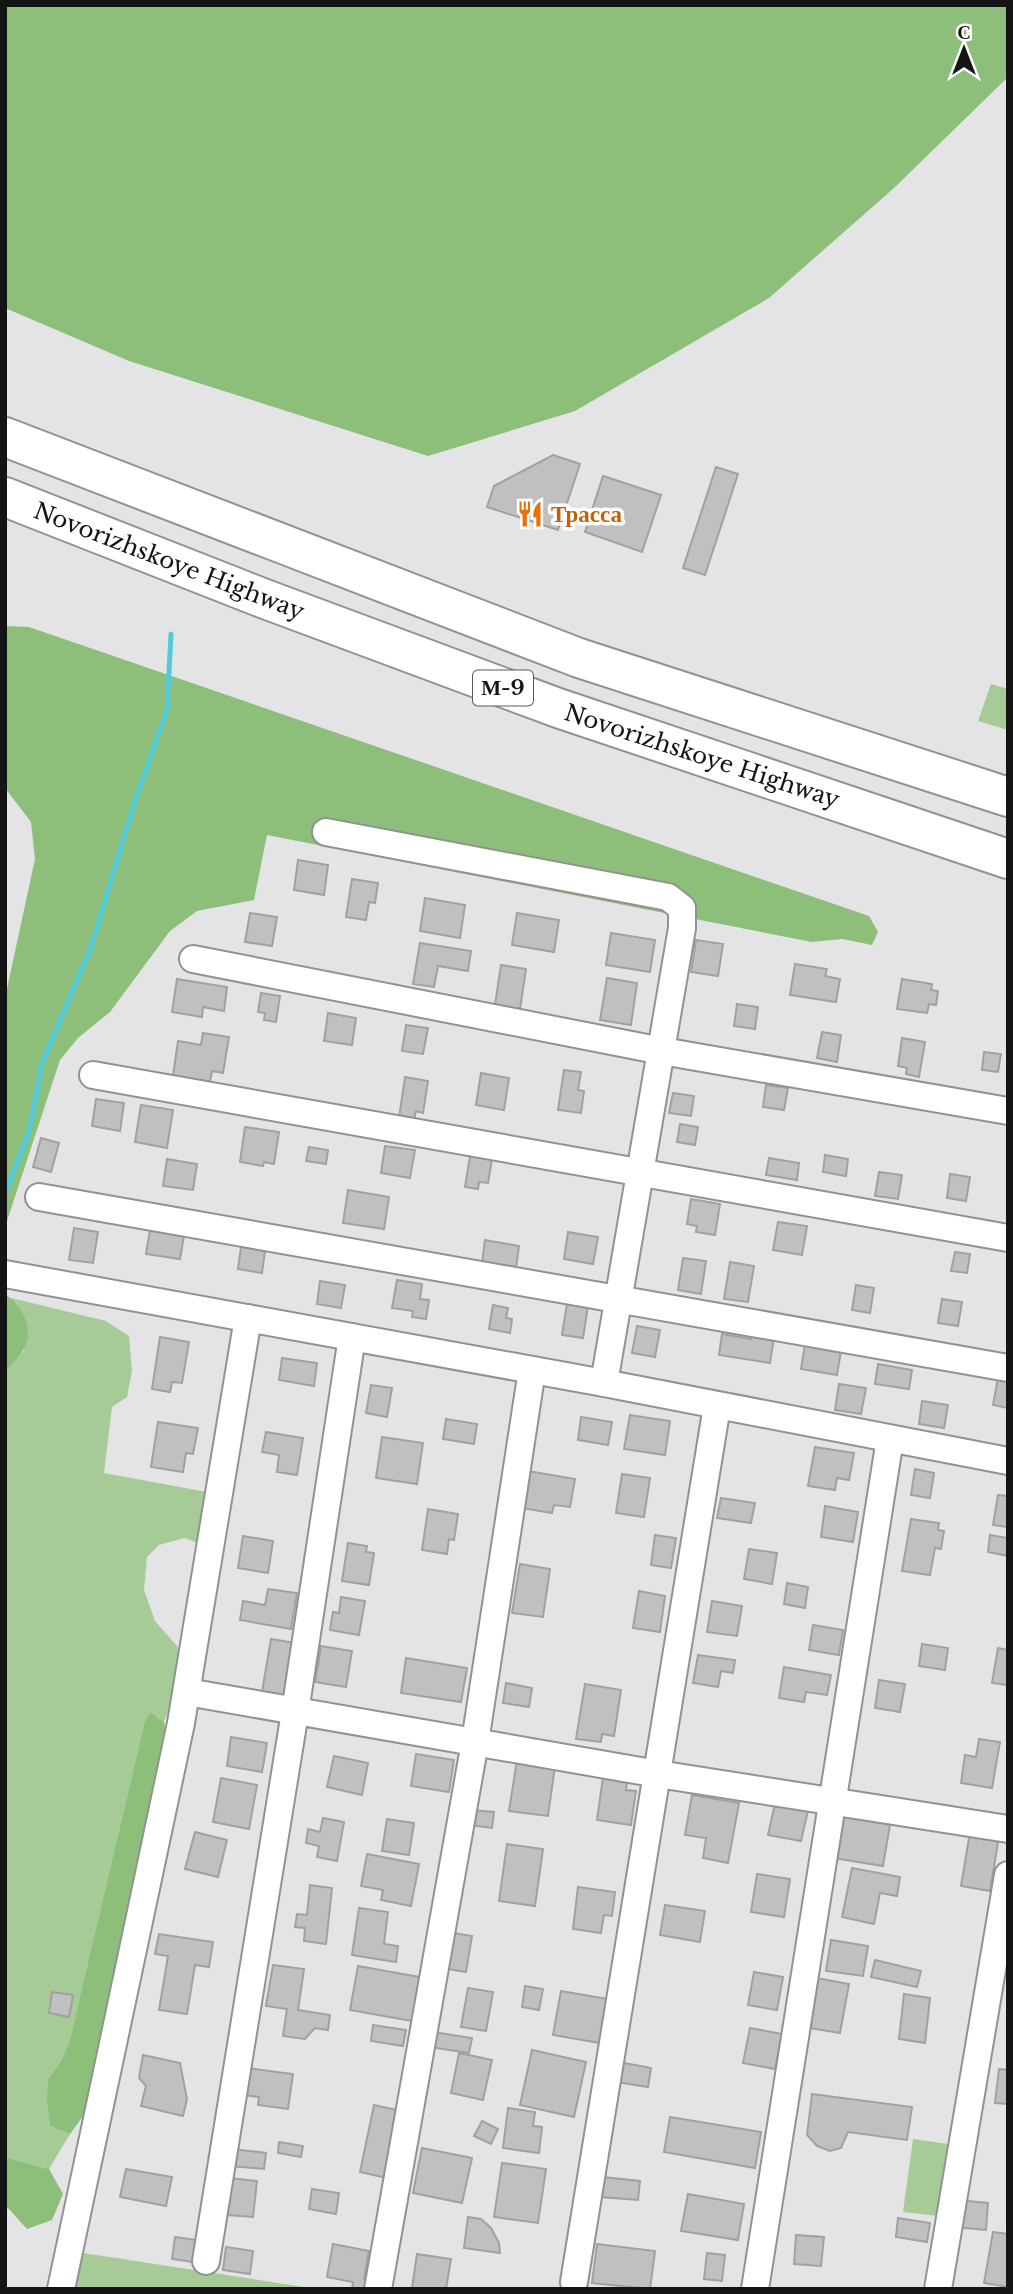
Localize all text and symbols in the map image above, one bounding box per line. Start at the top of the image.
north arrow [929,14,999,84]
text: С [957,21,971,44]
street label: Novorizhskoye Highway [30,496,309,626]
restaurant icon: Трасса [515,499,545,529]
place label: Трасса [551,500,622,528]
road number: М-9 [473,670,533,706]
street label: Novorizhskoye Highway [561,698,843,814]

